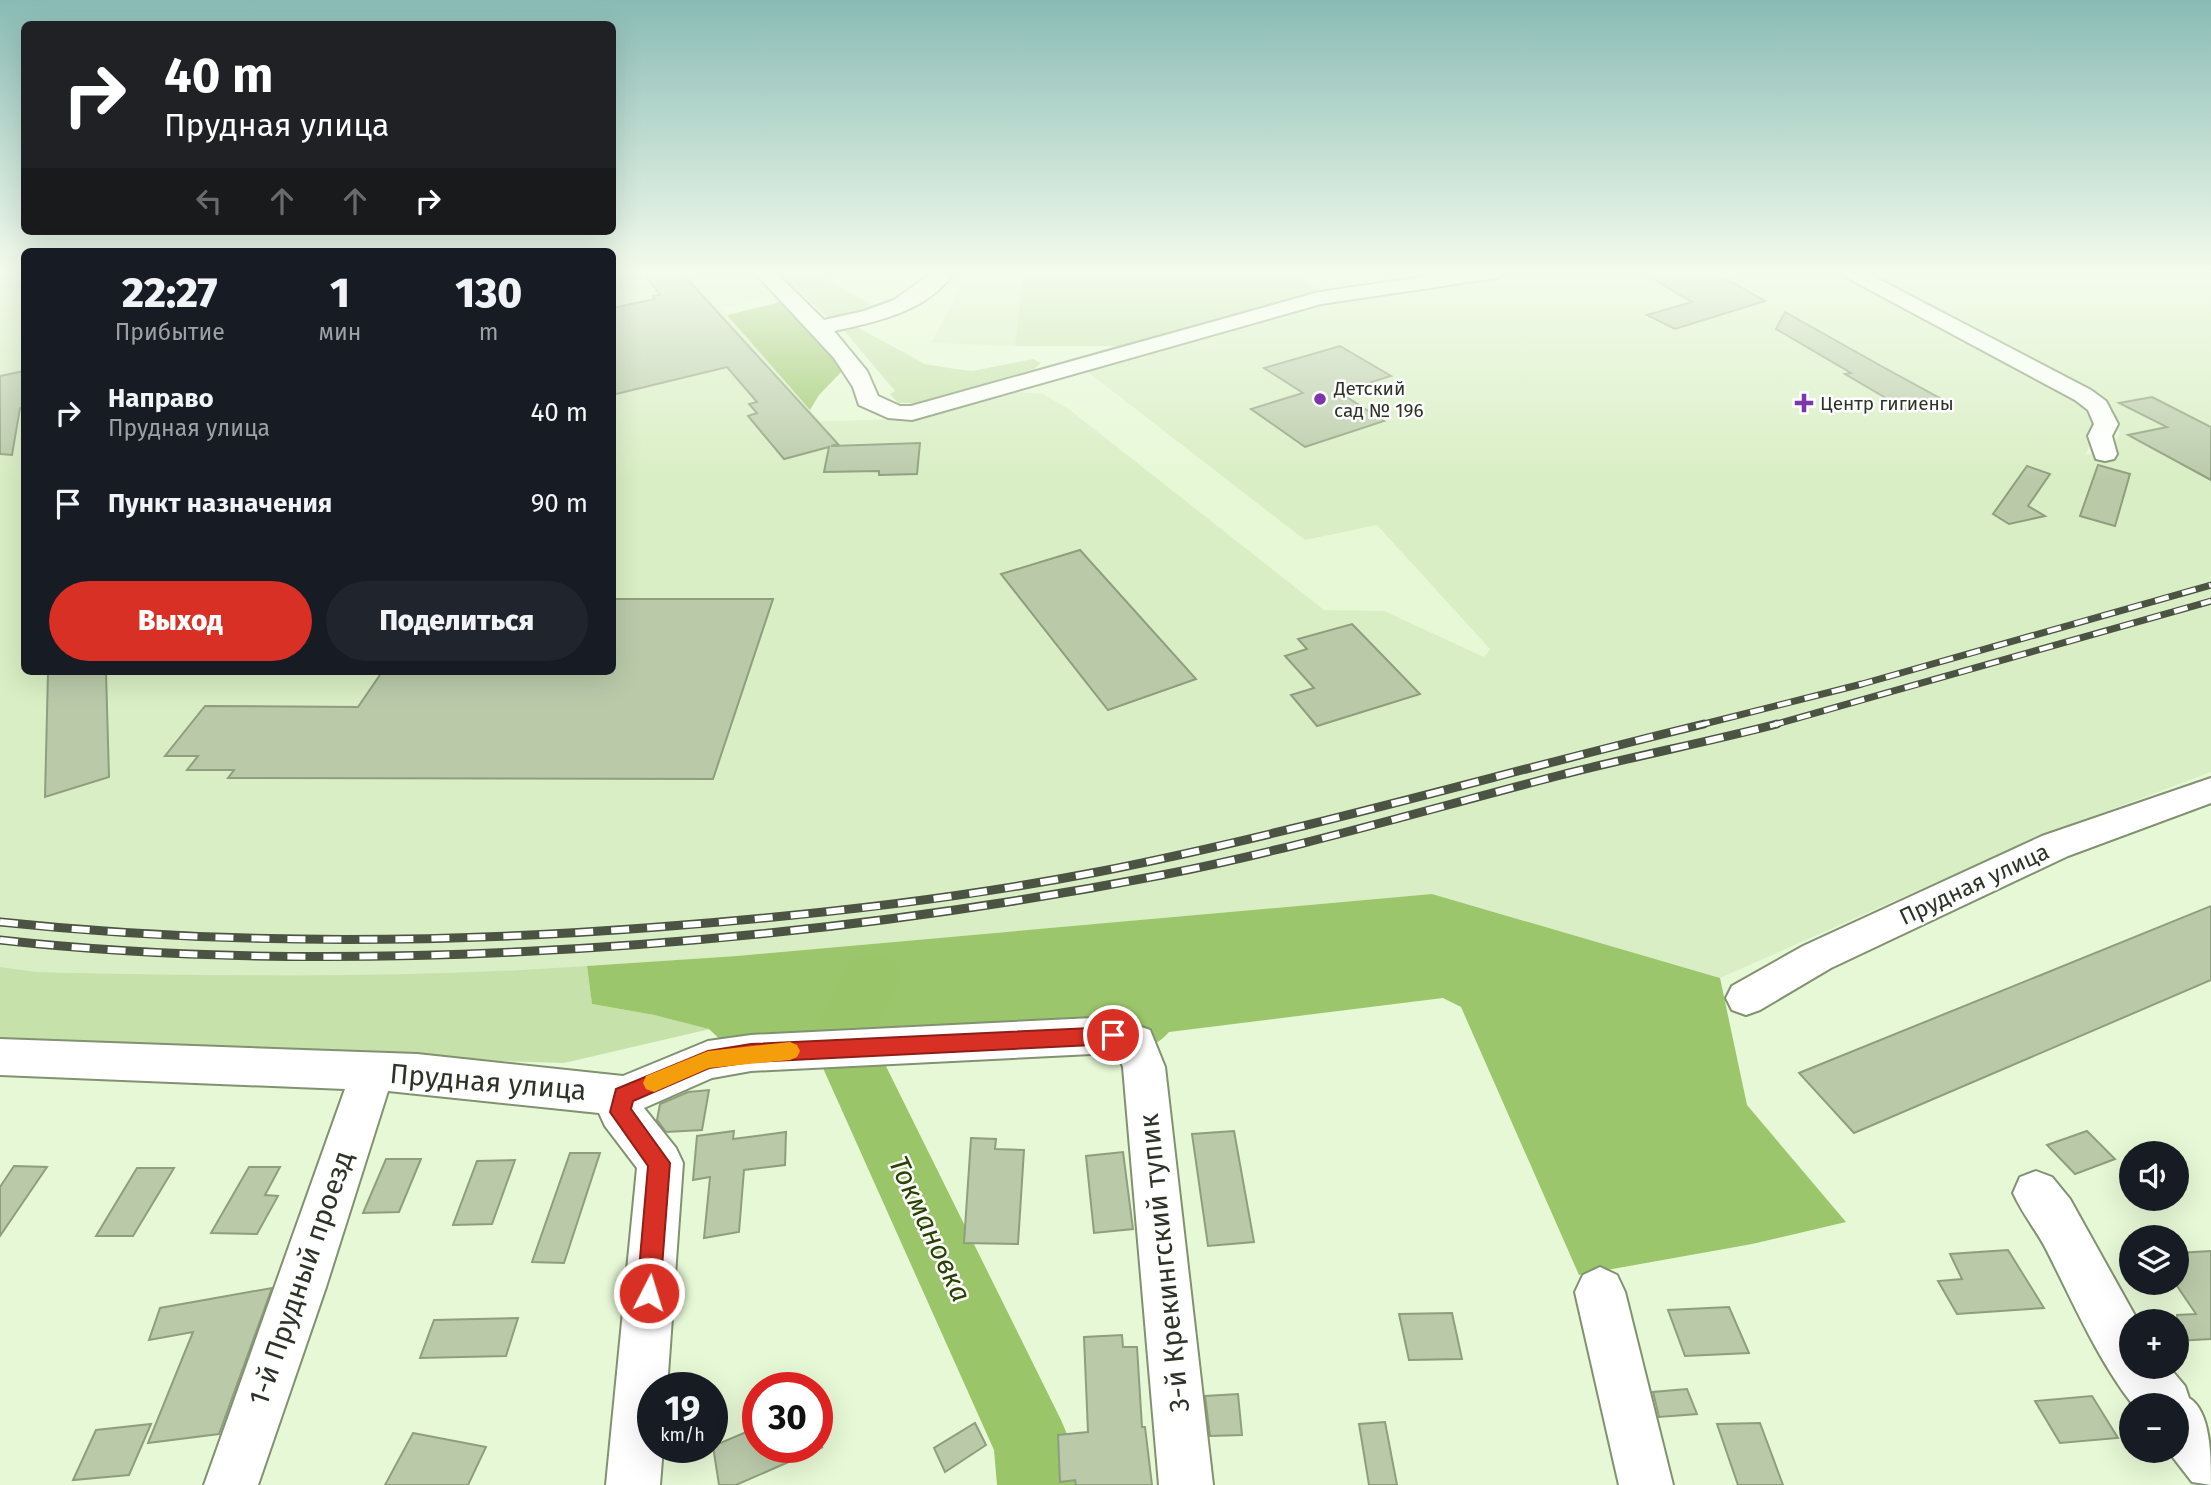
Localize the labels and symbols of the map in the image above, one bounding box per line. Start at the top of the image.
place label: Детский сад № 196 [1333,377,1424,422]
marker: Детский сад № 196 [1312,391,1328,407]
place label: Центр гигиены [1820,392,1954,415]
marker: Центр гигиены [1794,393,1814,413]
street label: Прудная улица [1895,837,2053,931]
pin [1083,1005,1143,1065]
street label: Прудная улица [388,1057,588,1107]
street label: 3-й Крекингский тупик [1132,1111,1196,1414]
street label: 1-й Прудный проезд [242,1146,360,1410]
water label: Токмановка [882,1151,978,1307]
position arrow [612,1256,686,1330]
speed limit sign: 30 [742,1372,833,1463]

